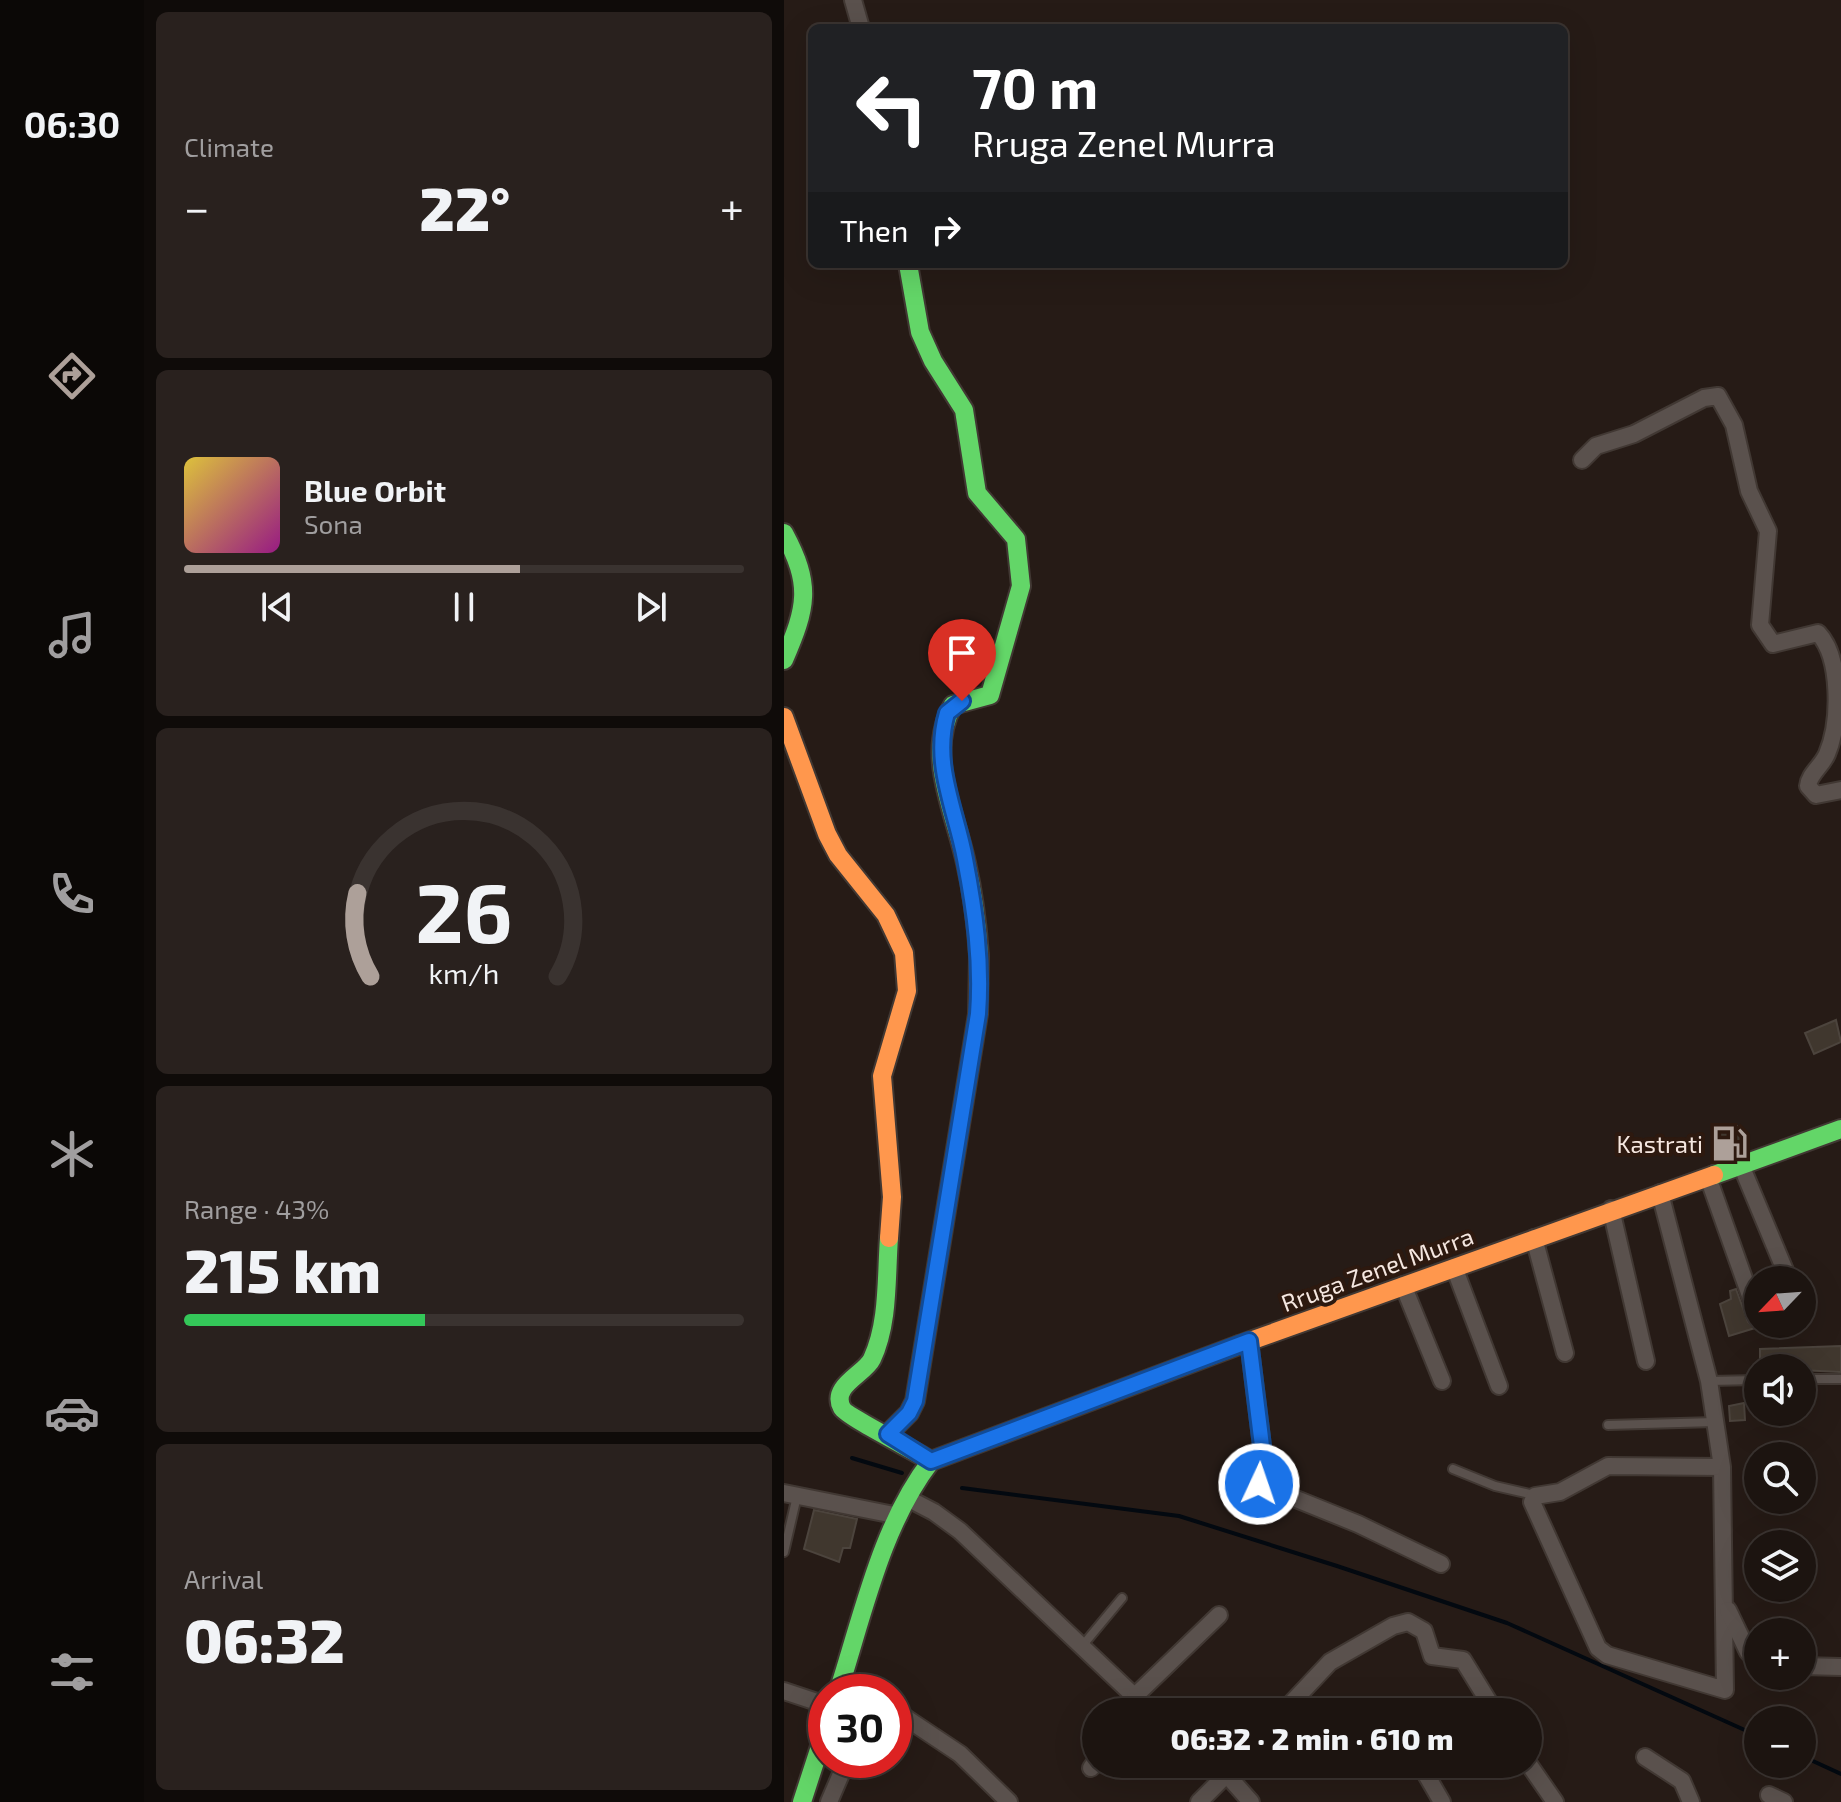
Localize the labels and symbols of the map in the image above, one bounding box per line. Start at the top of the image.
pin [928,619,996,701]
fuel station icon: Kastrati [1710,1124,1748,1162]
place label: Kastrati [1616,1129,1703,1158]
street label: Rruga Zenel Murra [1277,1221,1477,1317]
north arrow [1744,1266,1816,1338]
position arrow [1217,1442,1301,1526]
speed limit sign: 30 [808,1674,912,1778]

